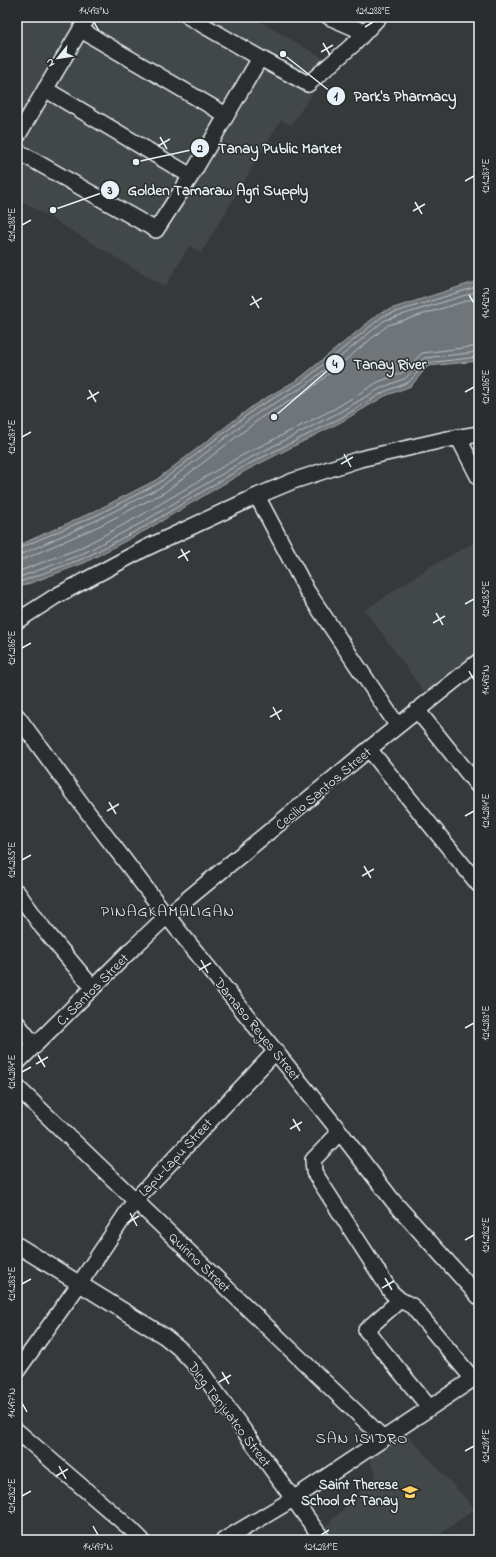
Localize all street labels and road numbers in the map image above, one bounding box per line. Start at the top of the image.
street label: Cecilio Santos Street [271,742,377,836]
street label: C. Santos Street [52,949,134,1031]
street label: Damaso Reyes Street [207,973,305,1087]
street label: Lapu-Lapu Street [134,1114,218,1202]
street label: Quirino Street [163,1228,235,1298]
street label: Ding Tanjuatco Street [181,1357,276,1473]

